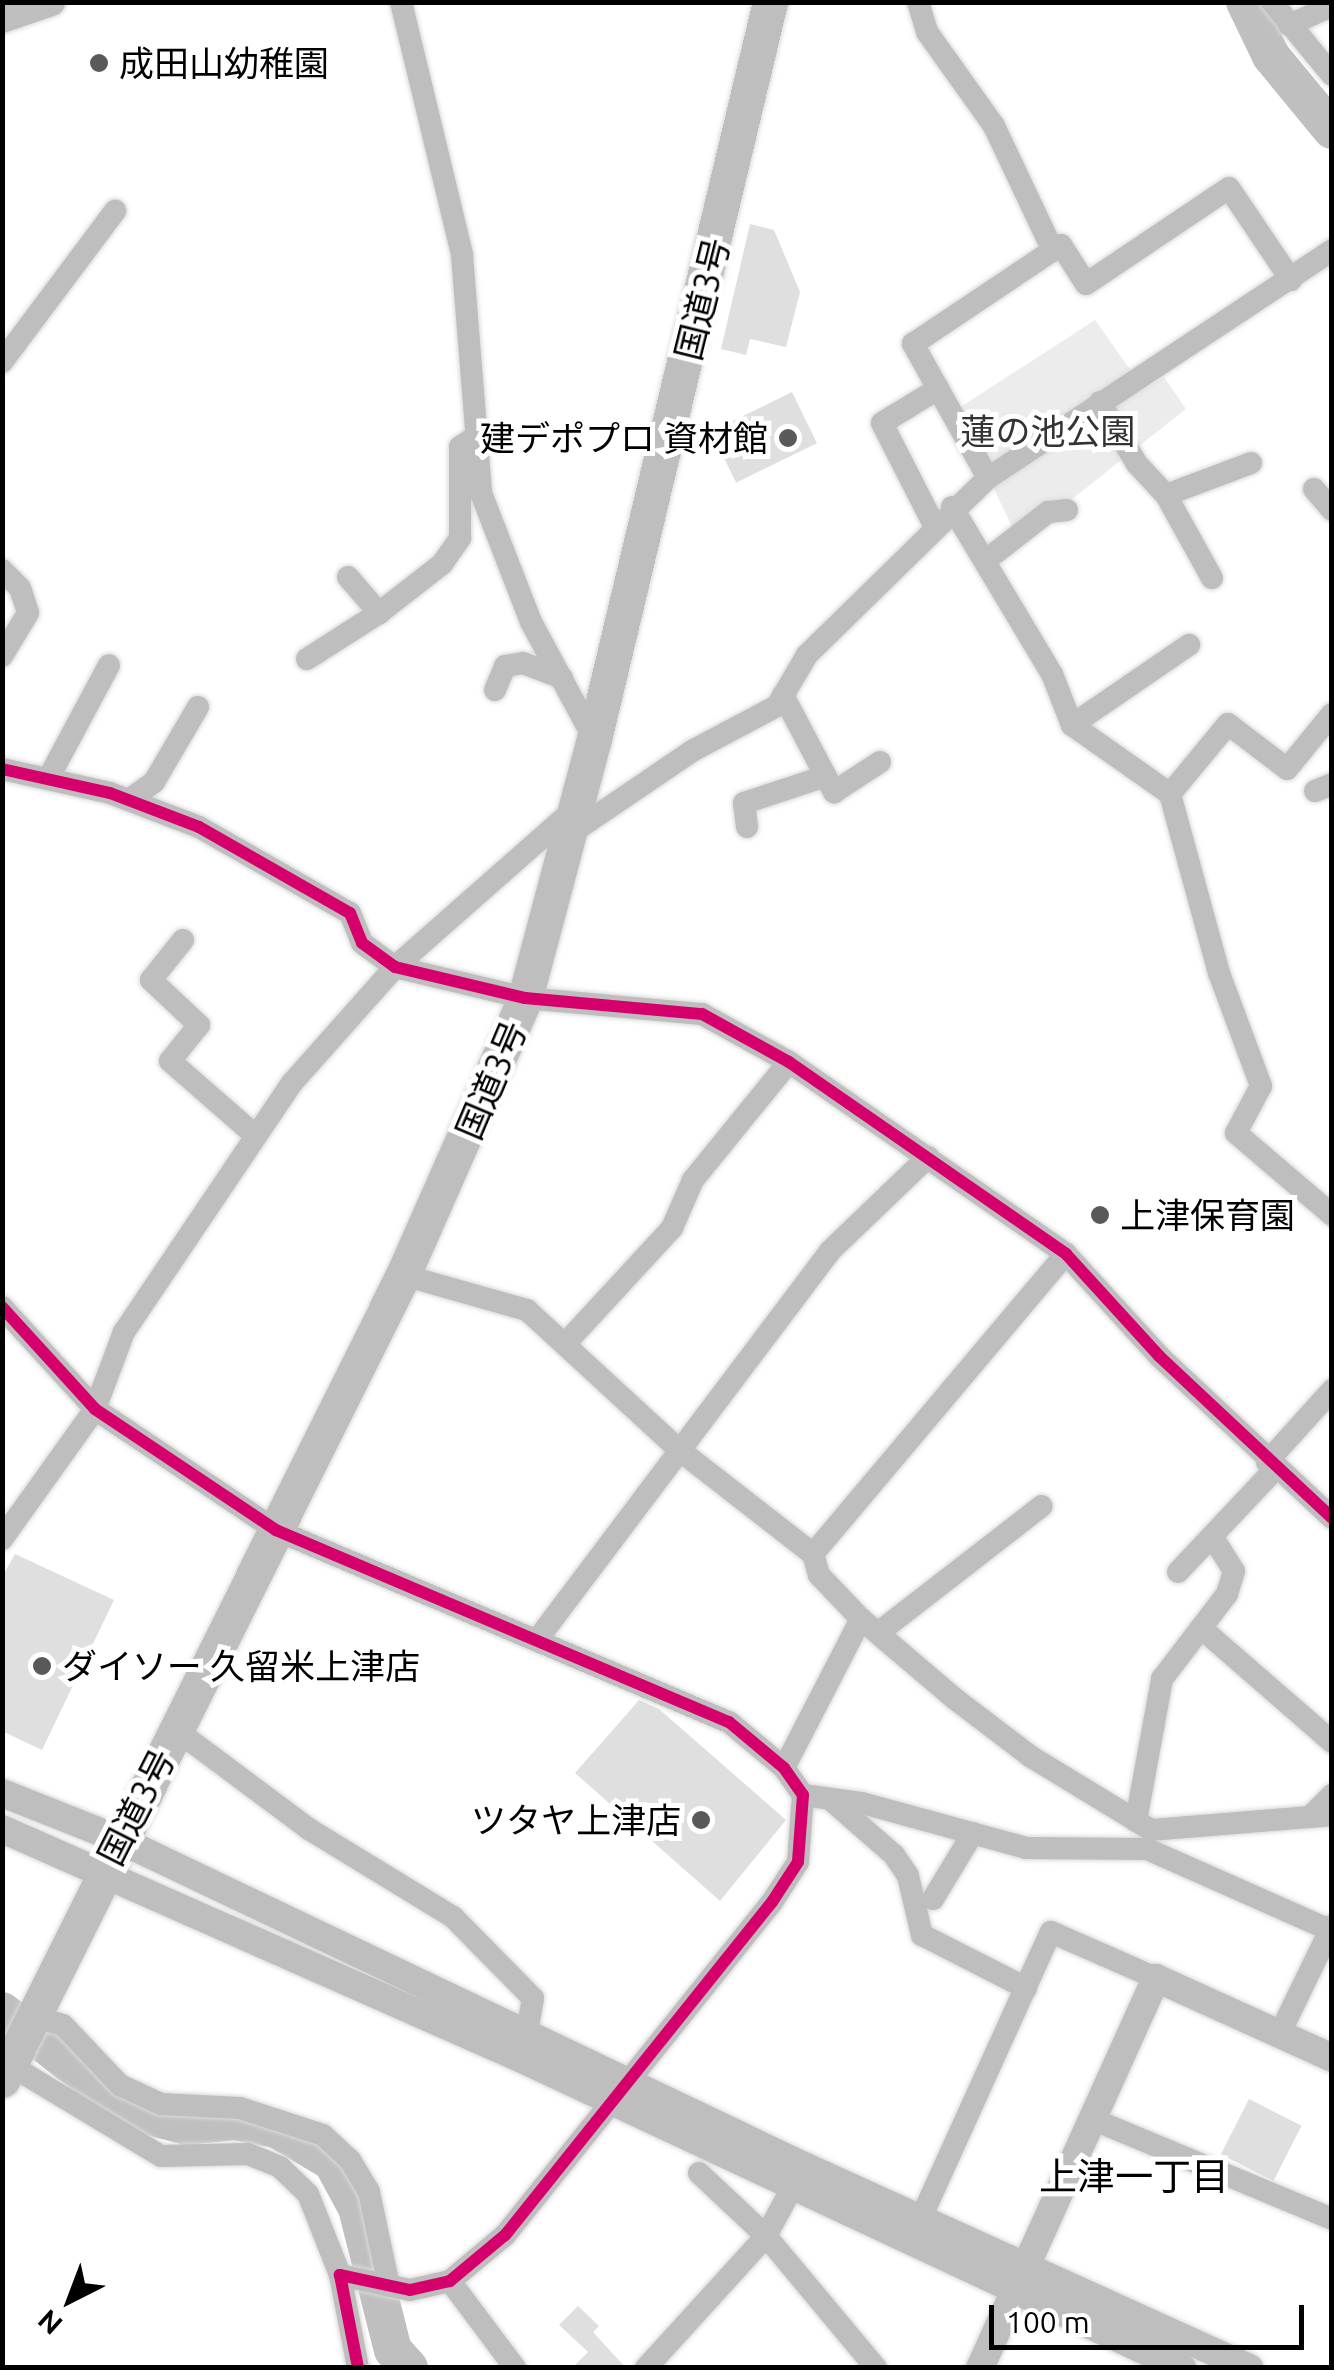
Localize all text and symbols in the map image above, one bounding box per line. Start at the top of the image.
place label: 成田山幼稚園 [119,42,329,84]
marker: 成田山幼稚園 [88,52,110,74]
street label: 国道3号 [667,233,737,365]
park label: 蓮の池公園 [961,410,1135,452]
place label: 建デポプロ 資材館 [480,417,768,459]
marker: 建デポプロ 資材館 [777,427,799,449]
street label: 国道3号 [447,1014,535,1146]
place label: 上津保育園 [1120,1194,1295,1236]
marker: 上津保育園 [1089,1204,1111,1226]
place label: ダイソー 久留米上津店 [62,1645,420,1687]
marker: ダイソー 久留米上津店 [31,1655,53,1677]
street label: 国道3号 [89,1742,183,1872]
place label: ツタヤ上津店 [471,1799,681,1841]
marker: ツタヤ上津店 [690,1809,712,1831]
district label: 上津一丁目 [1039,2154,1229,2200]
north arrow [20,2250,120,2350]
scale bar [994,2285,1309,2347]
text: N [31,2304,68,2341]
text: 100 m [1006,2305,1090,2339]

